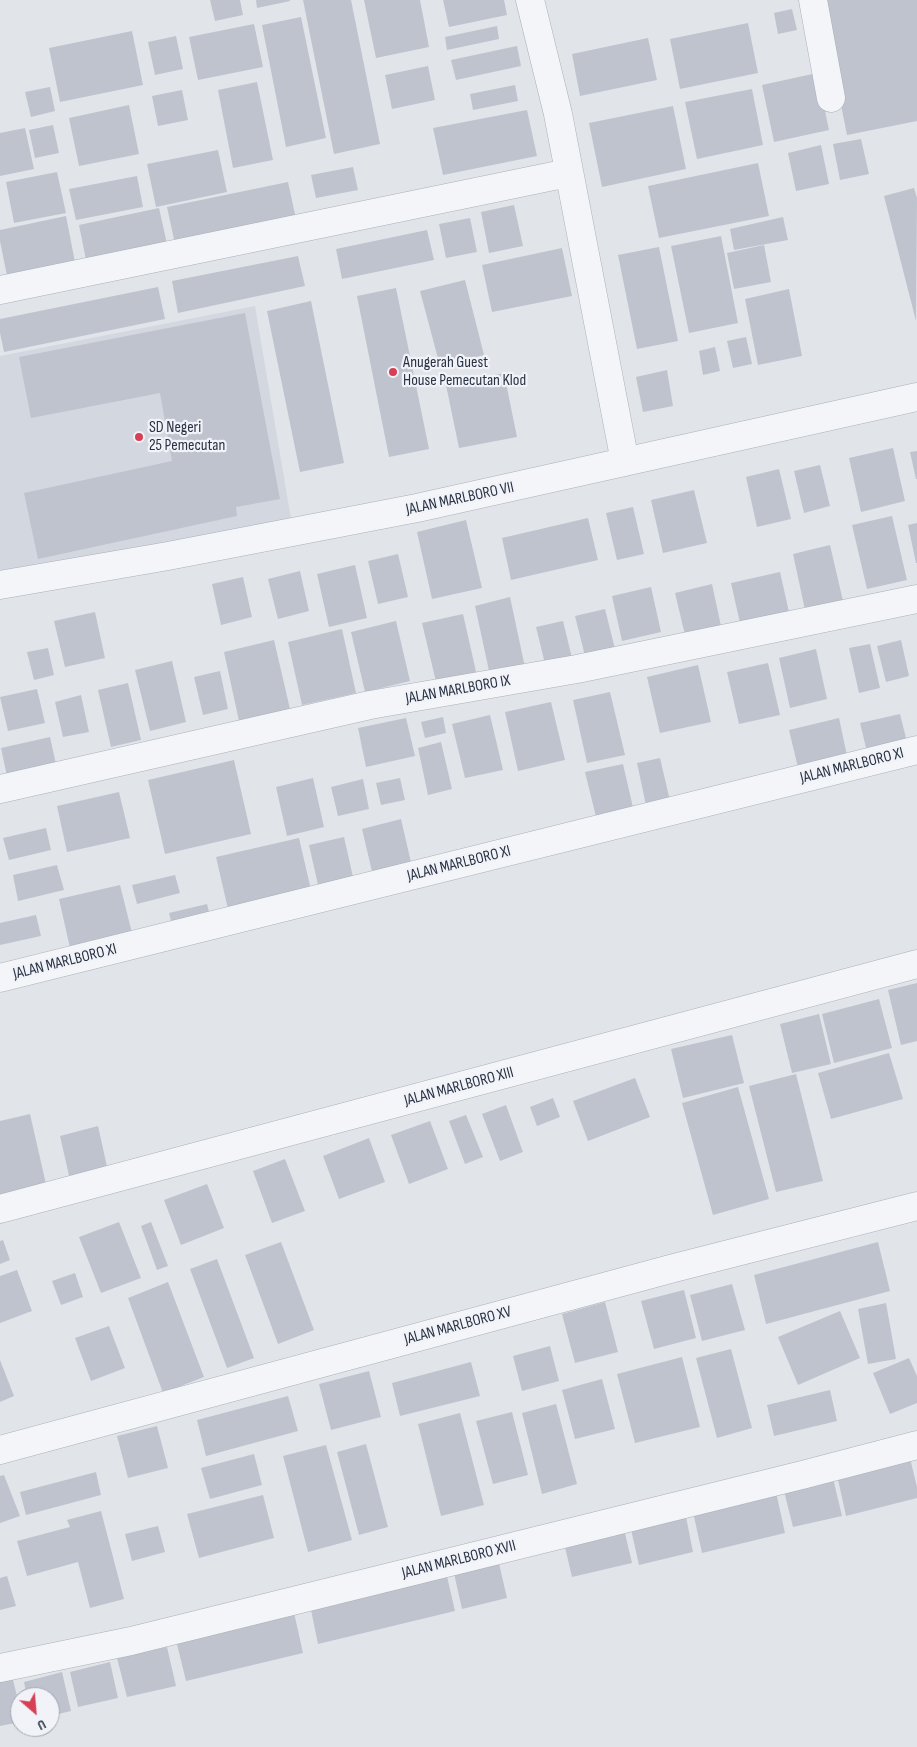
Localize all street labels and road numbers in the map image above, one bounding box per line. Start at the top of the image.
street label: JALAN MARLBORO VII [404,478,516,520]
street label: JALAN MARLBORO IX [404,671,512,709]
street label: JALAN MARLBORO XI [798,744,906,788]
street label: JALAN MARLBORO XI [405,842,513,886]
street label: JALAN MARLBORO XI [11,940,119,984]
street label: JALAN MARLBORO XIII [402,1063,516,1111]
street label: JALAN MARLBORO XV [402,1302,514,1350]
street label: JALAN MARLBORO XVII [400,1537,518,1583]

